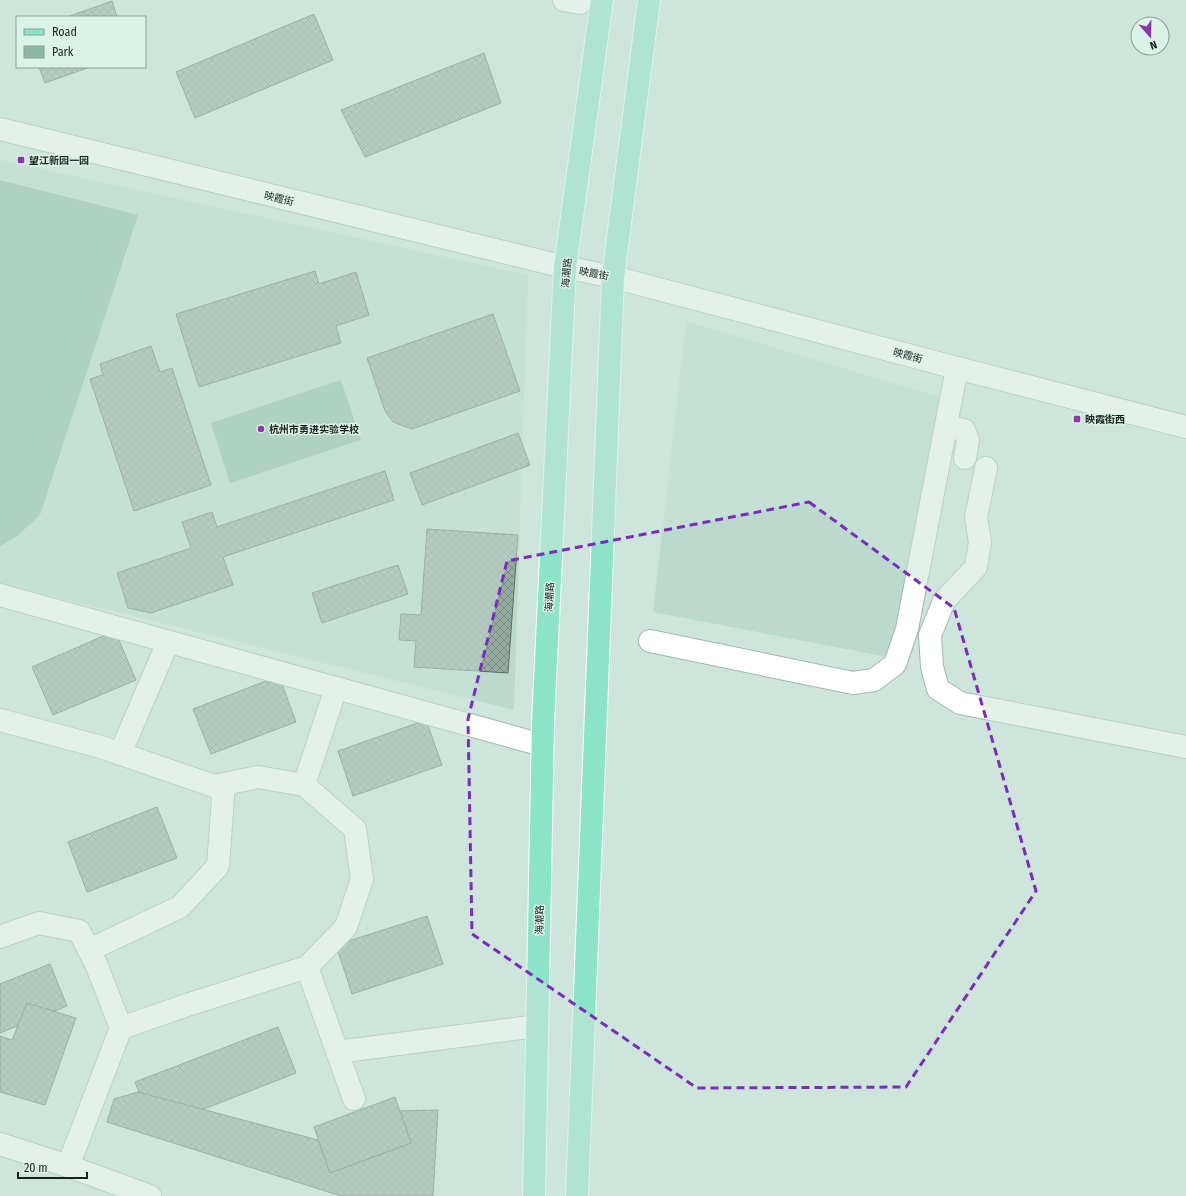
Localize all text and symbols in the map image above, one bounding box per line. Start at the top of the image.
legend [16,16,146,68]
north arrow [1130,16,1170,56]
text: Road [52,25,77,39]
text: N [1148,38,1159,52]
text: Park [52,45,74,59]
marker: 望江新园一园 [16,155,26,165]
place label: 望江新园一园 [29,155,89,167]
street label: 映霞街 [263,190,295,208]
street label: 海潮路 [560,258,574,289]
street label: 映霞街 [578,265,610,283]
street label: 映霞街 [892,346,924,366]
marker: 映霞街西 [1072,414,1082,424]
place label: 映霞街西 [1085,414,1125,426]
place label: 杭州市勇进实验学校 [269,423,359,436]
marker: 杭州市勇进实验学校 [256,424,266,434]
street label: 海潮路 [543,582,557,612]
street label: 海潮路 [534,905,546,935]
scale bar [18,1154,87,1180]
text: 20 m [24,1161,48,1175]

